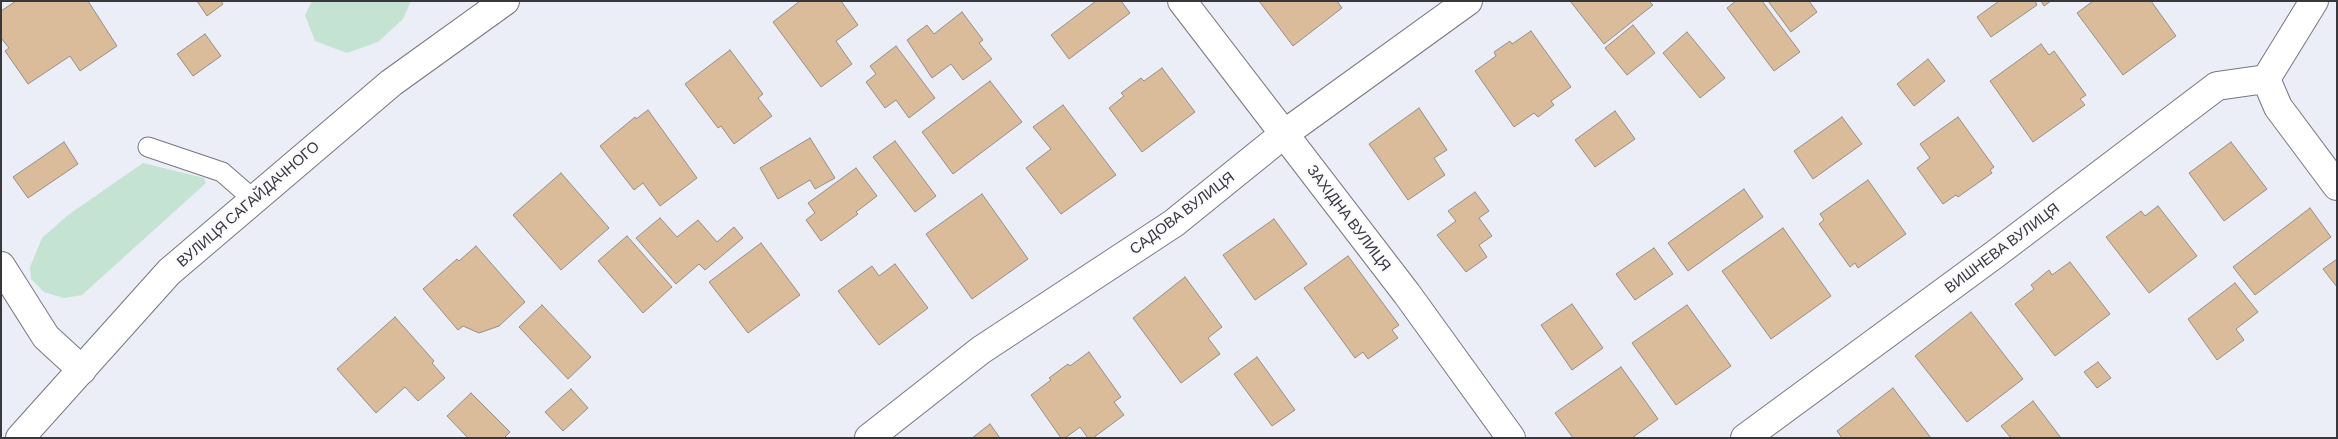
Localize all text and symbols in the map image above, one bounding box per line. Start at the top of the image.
street label: ВУЛИЦЯ САГАЙДАЧНОГО [173,137,323,271]
street label: ЗАХІДНА ВУЛИЦЯ [1303,161,1395,275]
street label: САДОВА ВУЛИЦЯ [1126,168,1238,258]
street label: ВИШНЕВА ВУЛИЦЯ [1941,199,2063,297]

